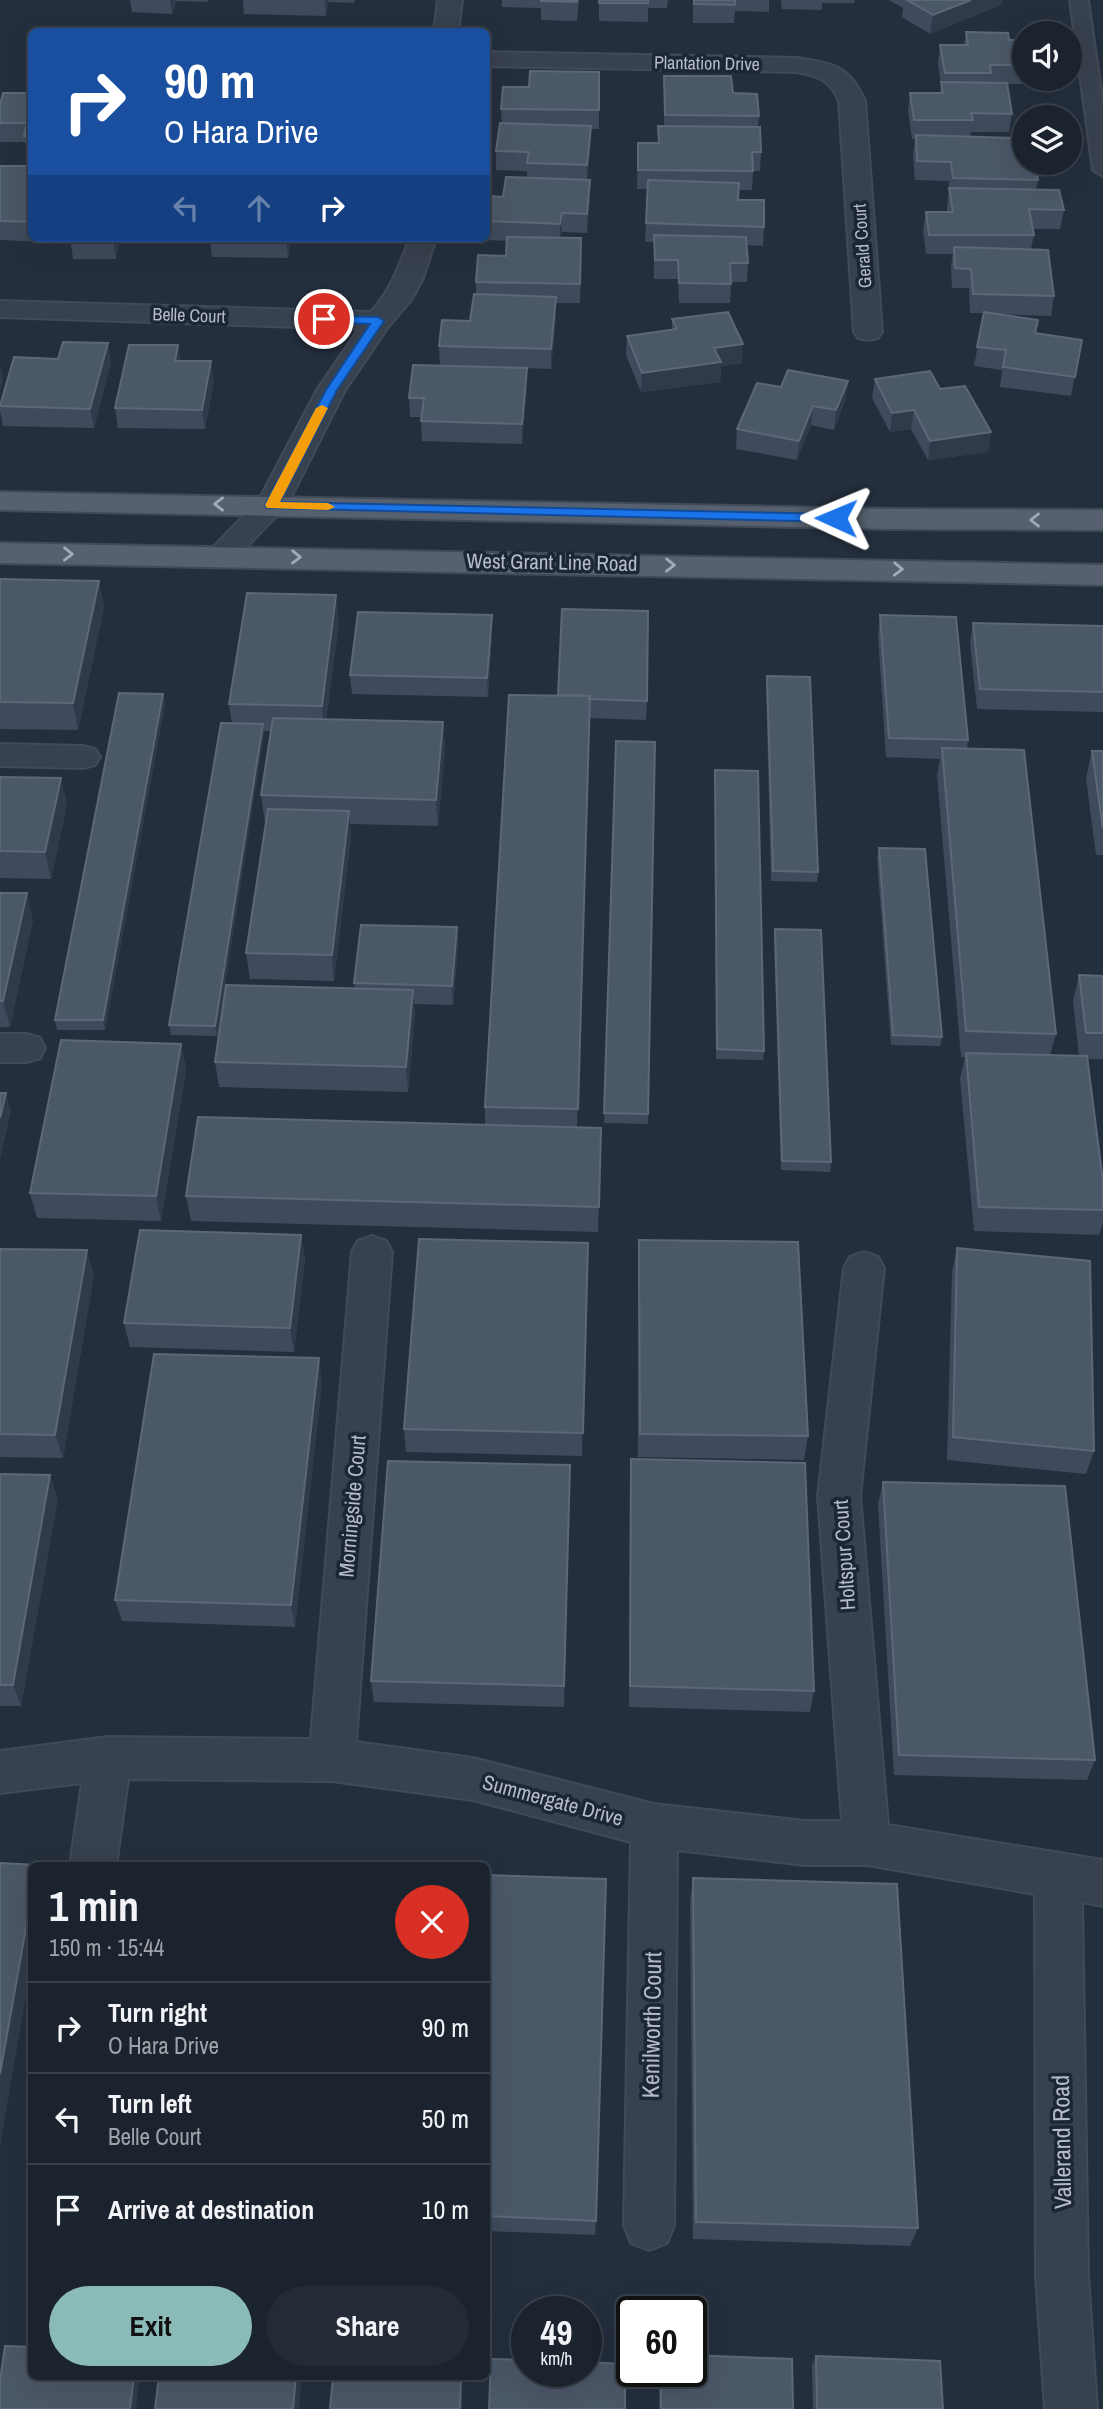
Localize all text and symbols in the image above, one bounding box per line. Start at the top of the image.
map controls [1012,21,1082,175]
button: sound [1012,21,1082,91]
text: 90 m [164,47,256,113]
street label: Plantation Drive [654,50,760,76]
icon: right [49,56,140,147]
button: layers [1012,105,1082,175]
text: O Hara Drive [164,110,319,153]
icon: left [167,189,205,227]
icon: ahead [240,189,278,227]
icon: right [313,189,351,227]
street label: Gerald Court [847,203,877,289]
pin [294,289,354,349]
icon: arrive [305,300,343,338]
street label: Belle Court [152,301,226,329]
position arrow [799,481,873,555]
one-way arrow [214,497,225,512]
one-way arrow [1029,512,1040,528]
one-way arrow [63,546,74,562]
street label: West Grant Line Road [466,546,638,578]
one-way arrow [291,549,301,565]
one-way arrow [665,557,676,572]
one-way arrow [892,562,903,577]
street label: Morningside Court [331,1433,373,1578]
street label: Holtspur Court [826,1498,862,1611]
street label: Summergate Drive [479,1767,627,1833]
text: 1 min [49,1878,139,1934]
button: close [395,1885,469,1959]
text: 150 m · 15:44 [49,1932,164,1963]
street label: Kenilworth Court [634,1951,668,2099]
text: Turn right [108,1995,207,2030]
icon: right [49,2009,87,2047]
text: 90 m [422,2010,469,2045]
text: O Hara Drive [108,2030,219,2061]
street label: Vallerand Road [1044,2075,1078,2209]
text: Turn left [108,2086,192,2121]
icon: left [49,2100,87,2138]
text: 50 m [422,2101,469,2136]
text: Belle Court [108,2121,201,2152]
icon: arrive [49,2191,87,2229]
text: Arrive at destination [108,2192,314,2227]
text: 10 m [422,2192,469,2227]
button: Exit [49,2286,252,2366]
button: Share [266,2286,469,2366]
speed limit sign: 60 [616,2296,707,2387]
text: 49 [541,2309,572,2356]
text: km/h [541,2346,573,2371]

